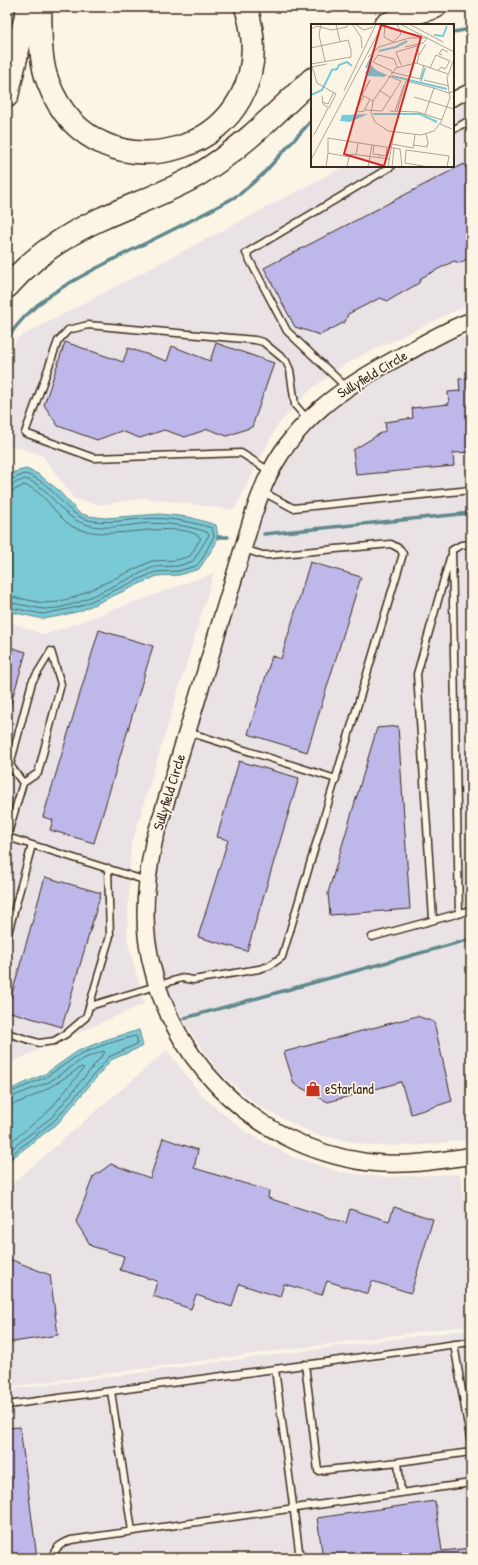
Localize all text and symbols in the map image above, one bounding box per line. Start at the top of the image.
inset map [311,24,454,167]
street label: Sullyfield Circle [333,345,411,403]
street label: Sullyfield Circle [148,751,190,832]
place label: eStarland [325,1079,374,1098]
shop icon: eStarland [304,1080,322,1098]

